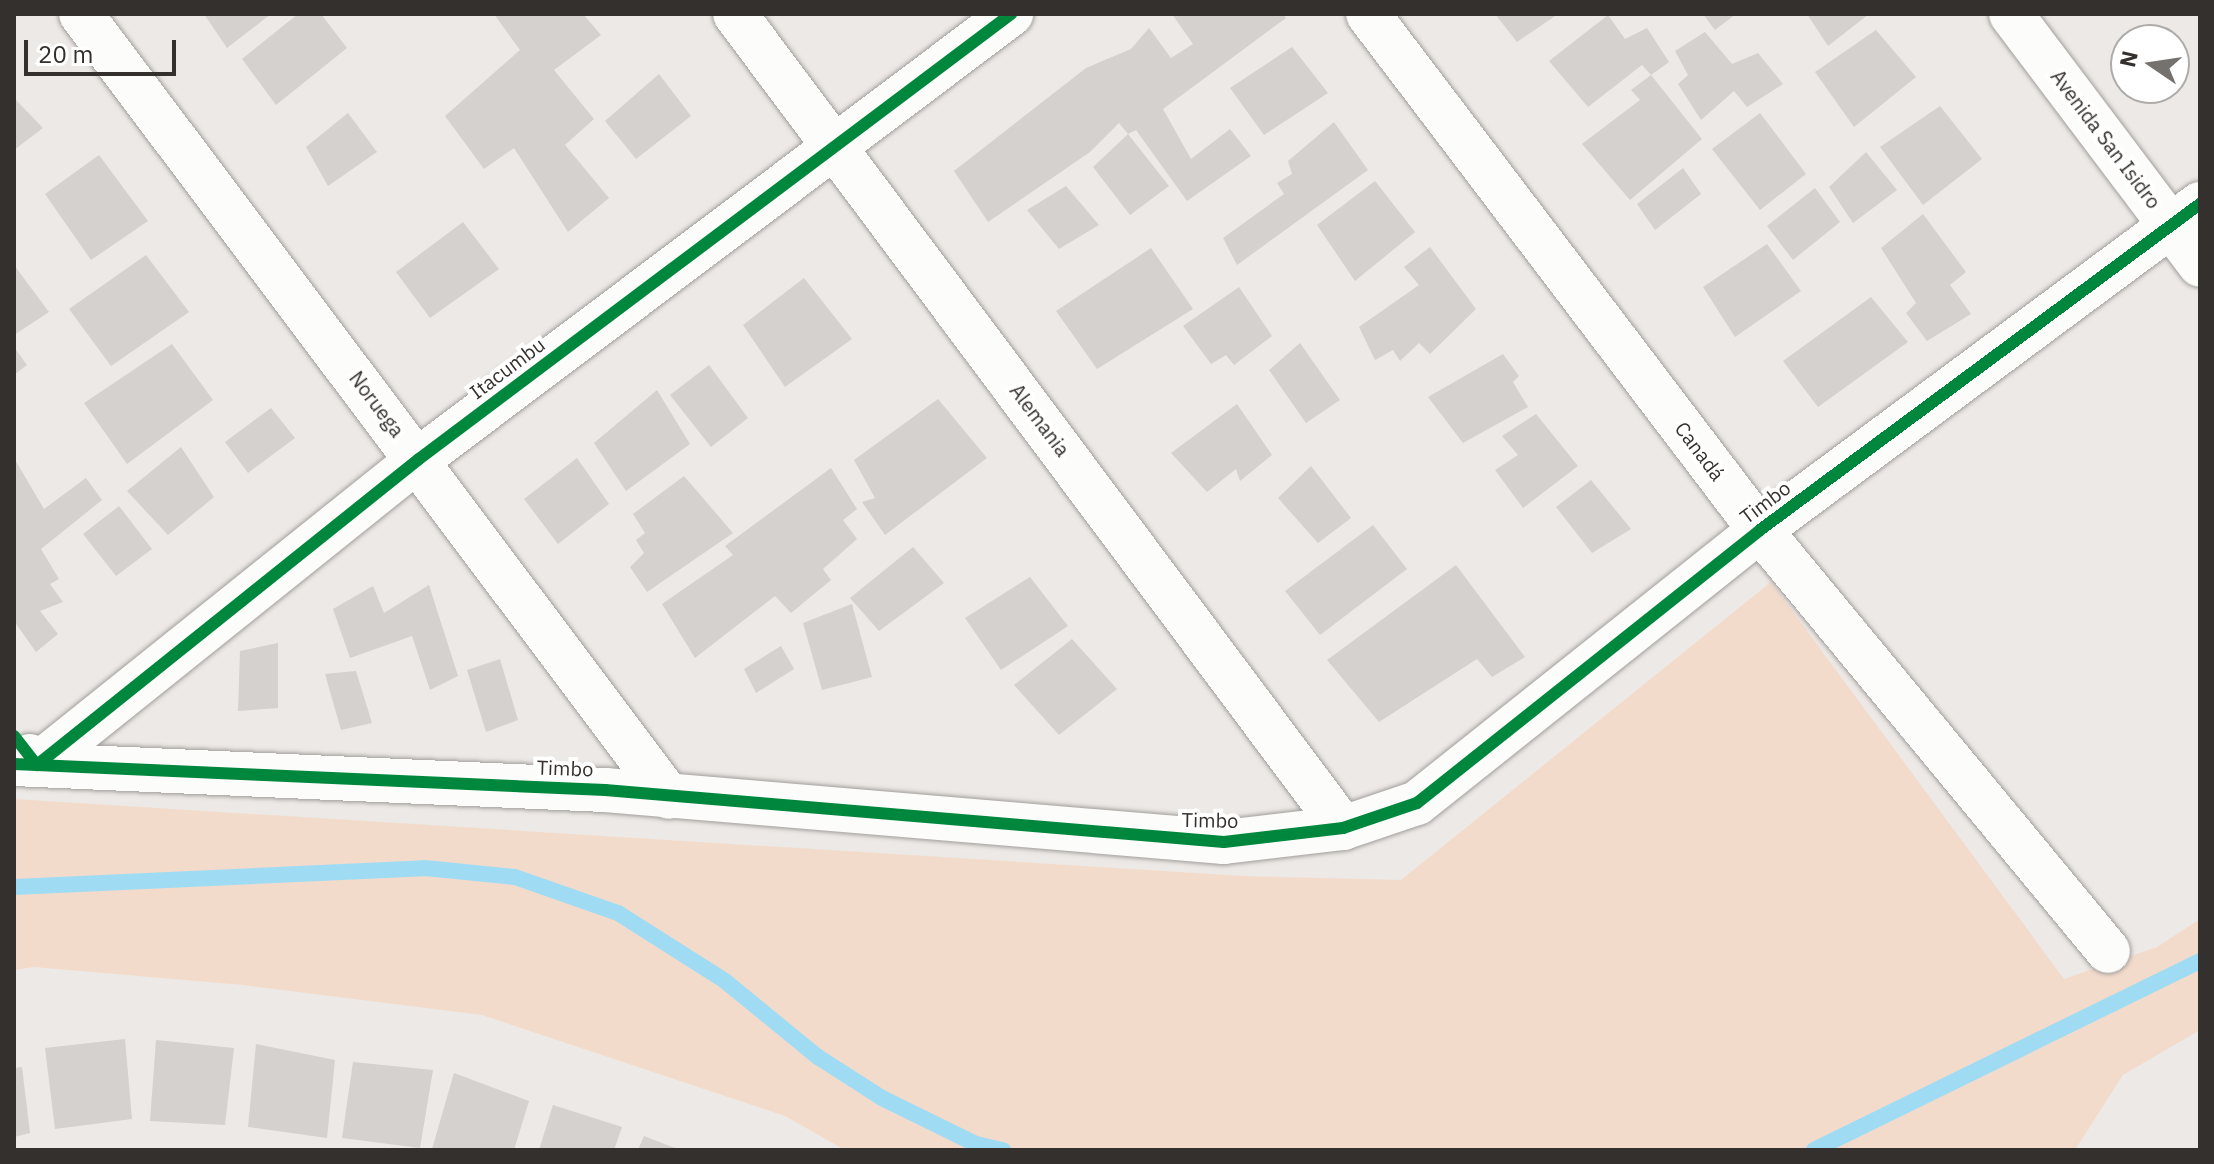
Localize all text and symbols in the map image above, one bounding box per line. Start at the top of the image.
scale bar [28,24,180,74]
north arrow [2110,24,2190,104]
text: 20 m [38,38,93,70]
text: N [2112,48,2144,70]
street label: Avenida San Isidro [2046,65,2166,213]
street label: Itacumbu [465,332,549,404]
street label: Noruega [344,366,410,442]
street label: Alemania [1005,379,1075,461]
street label: Canadá [1670,417,1730,485]
street label: Timbo [1735,475,1795,529]
street label: Timbo [536,755,594,781]
street label: Timbo [1181,808,1239,832]

